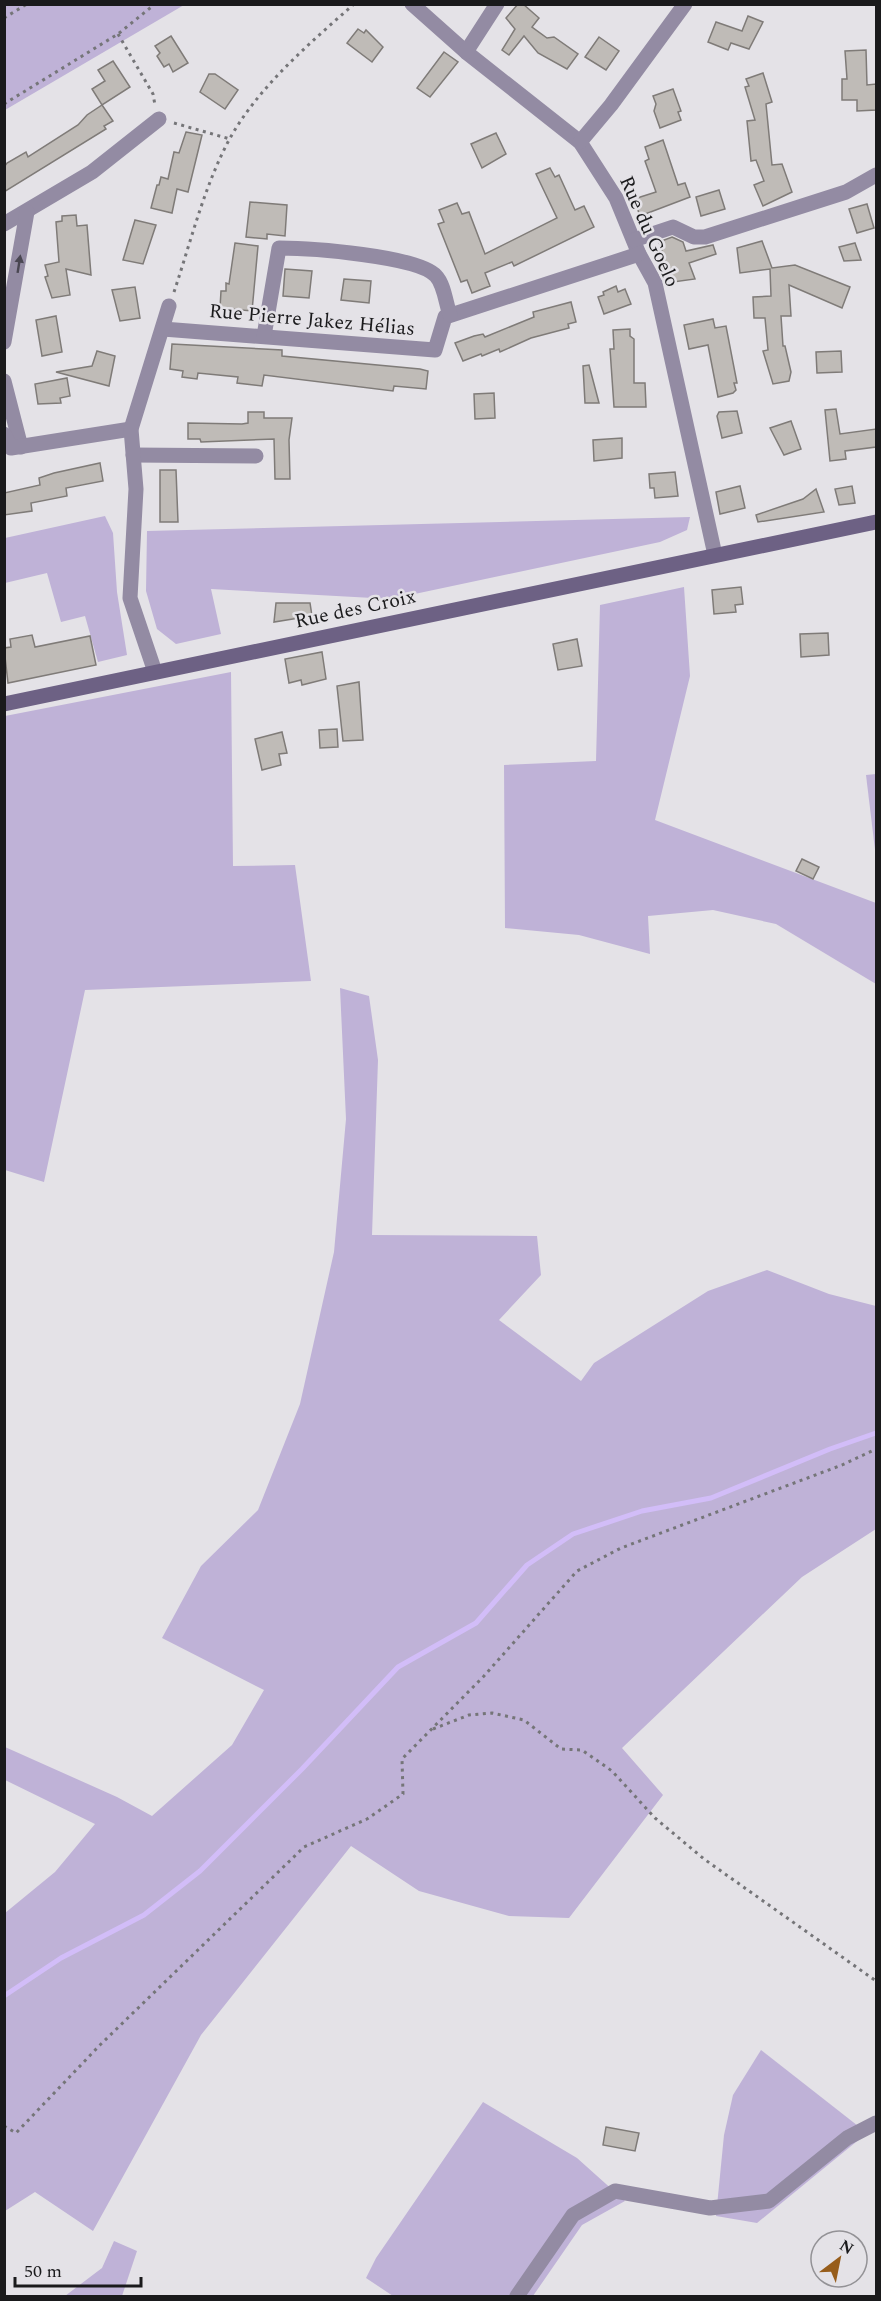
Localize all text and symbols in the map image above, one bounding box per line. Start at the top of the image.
street label: Rue du Goelo [611,171,687,292]
one-way arrow [14,254,23,273]
street label: Rue Pierre Jakez Hélias [208,296,416,344]
street label: Rue des Croix [292,581,419,636]
north arrow [809,2229,869,2289]
text: N [835,2233,858,2261]
scale bar [15,2250,141,2288]
text: 50 m [24,2258,62,2285]

